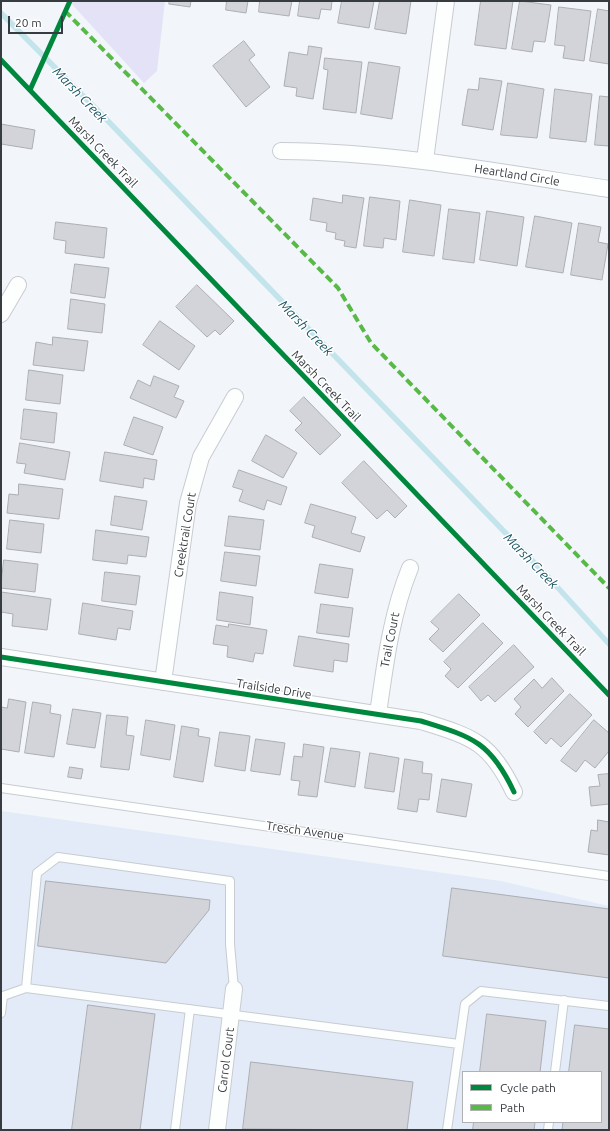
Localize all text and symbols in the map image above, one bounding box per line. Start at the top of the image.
scale bar [10,8,65,34]
text: 20 m [15,16,42,29]
water label: Marsh Creek [50,64,110,126]
street label: Marsh Creek Trail [66,114,140,190]
street label: Heartland Circle [473,161,561,189]
water label: Marsh Creek [276,297,336,359]
street label: Marsh Creek Trail [289,348,363,424]
street label: Creektrail Court [171,491,199,579]
water label: Marsh Creek [501,530,561,592]
street label: Marsh Creek Trail [514,582,588,658]
street label: Trail Court [378,611,402,669]
street label: Trailside Drive [235,676,313,702]
street label: Tresch Avenue [265,818,345,844]
street label: Carrol Court [215,1026,237,1094]
legend [462,1071,602,1123]
text: Cycle path [500,1081,556,1094]
text: Path [500,1101,525,1114]

